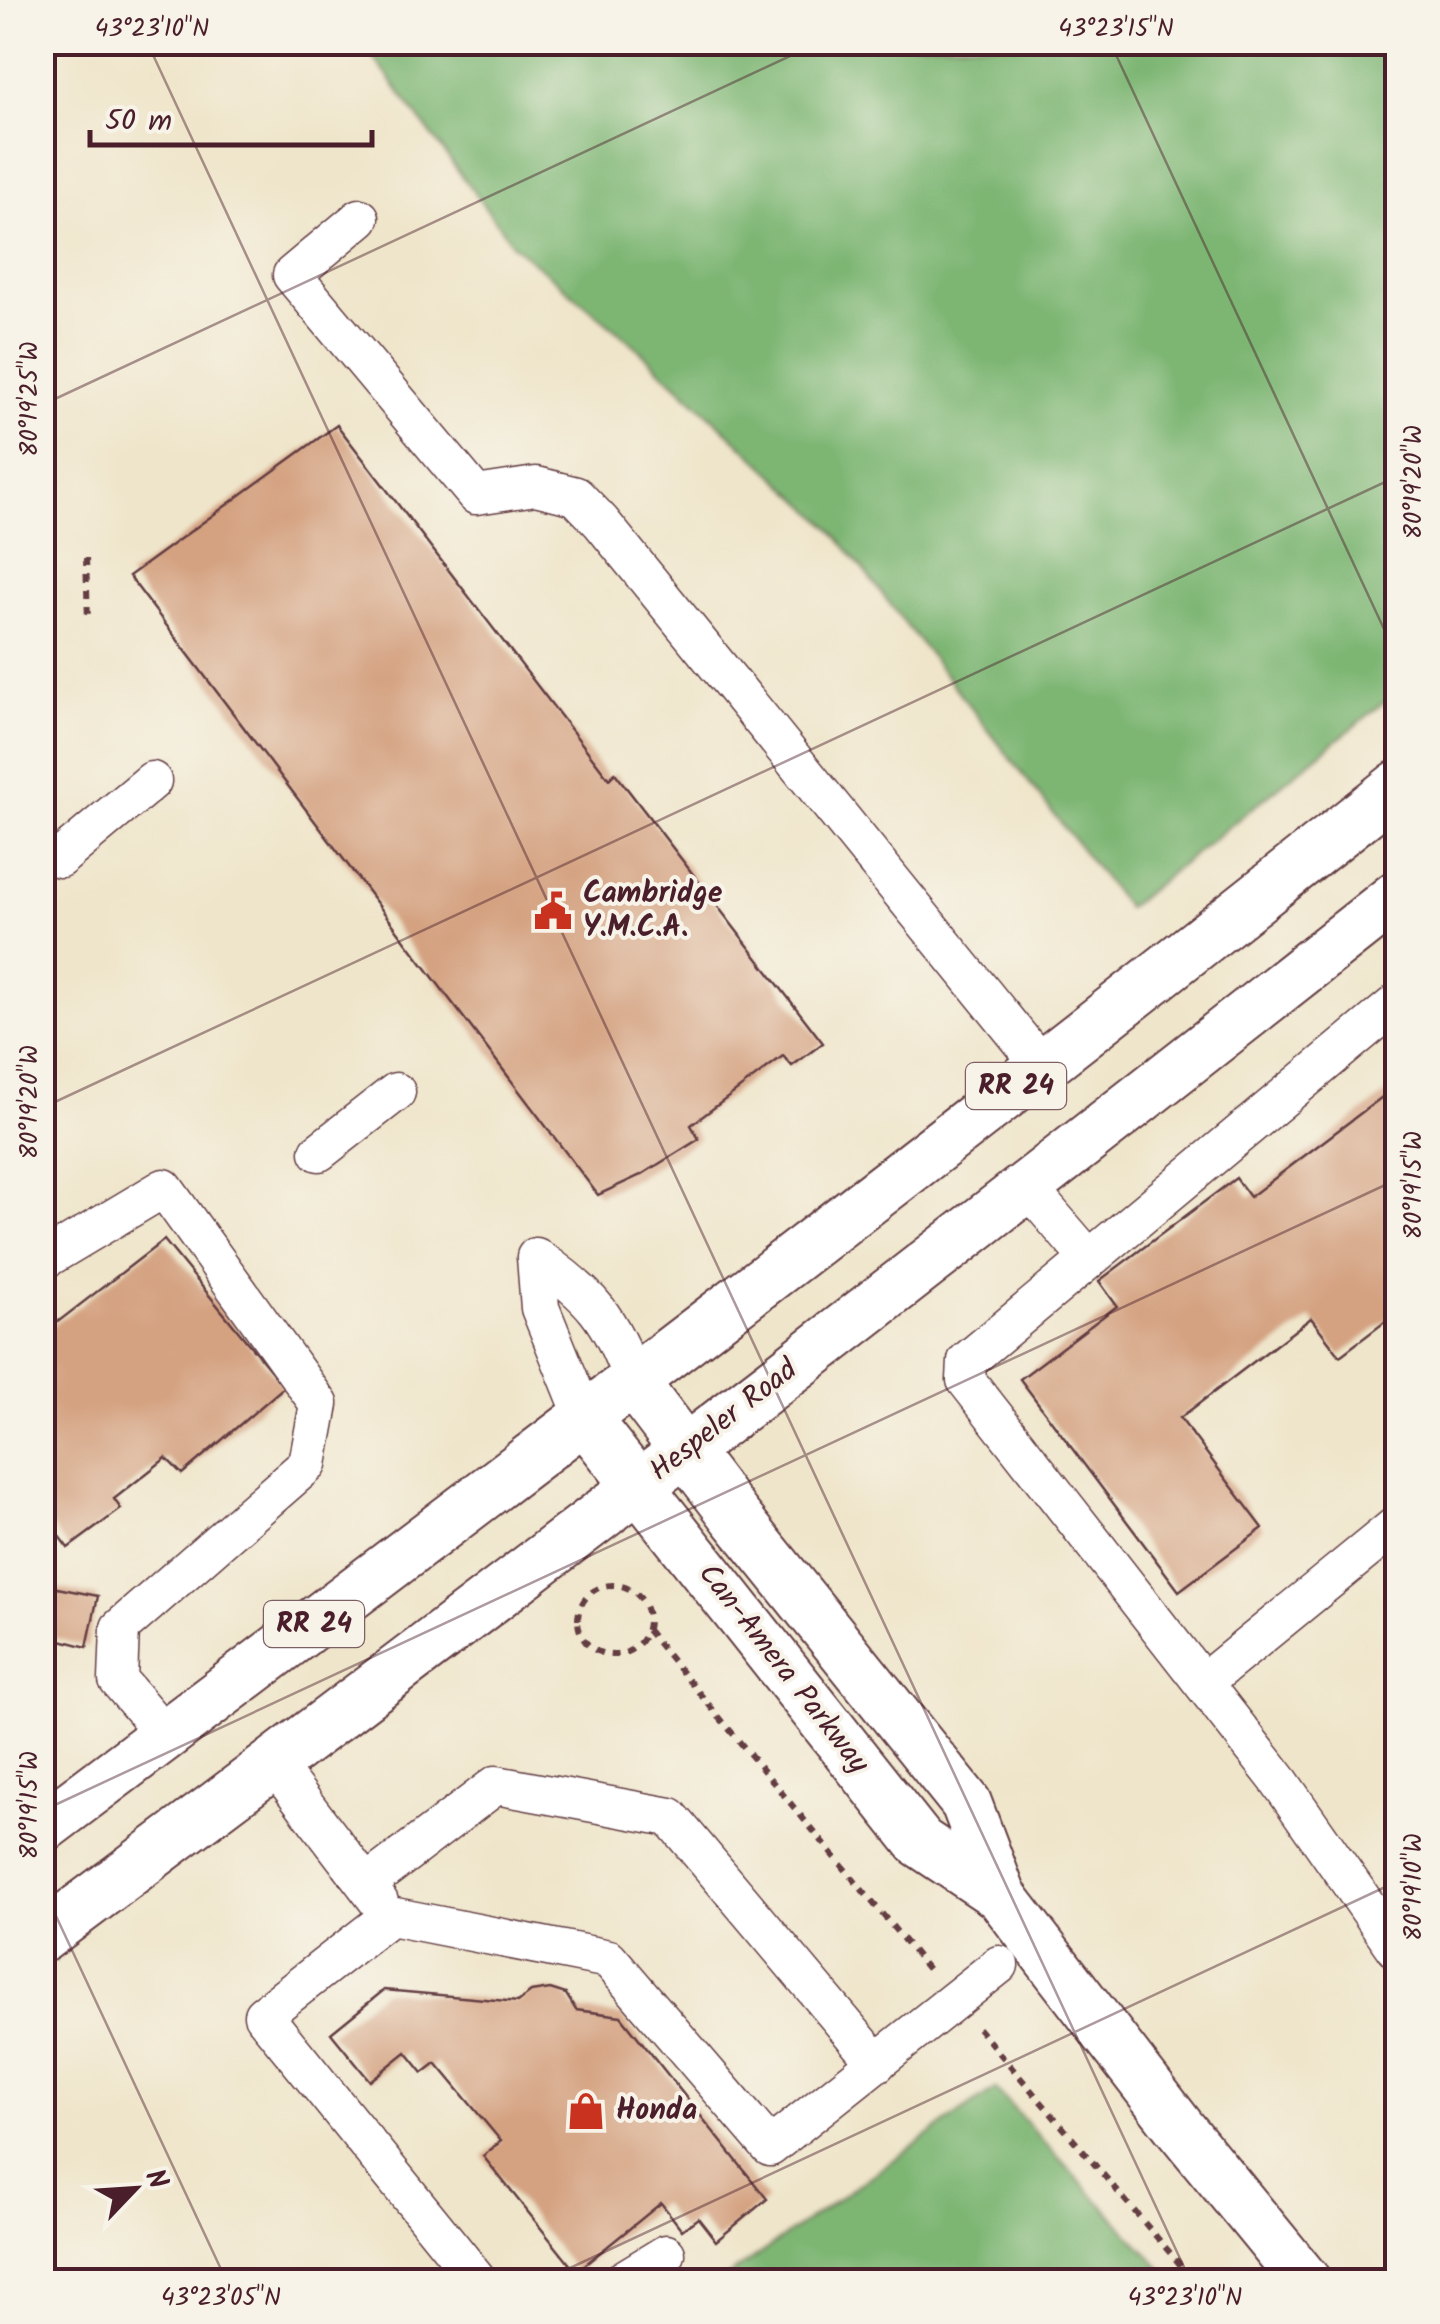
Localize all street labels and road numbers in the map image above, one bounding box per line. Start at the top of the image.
road number: RR 24 [966,1063,1066,1109]
street label: Hespeler Road [639,1347,809,1494]
street label: Can-Amera Parkway [685,1553,881,1785]
road number: RR 24 [264,1601,364,1647]

